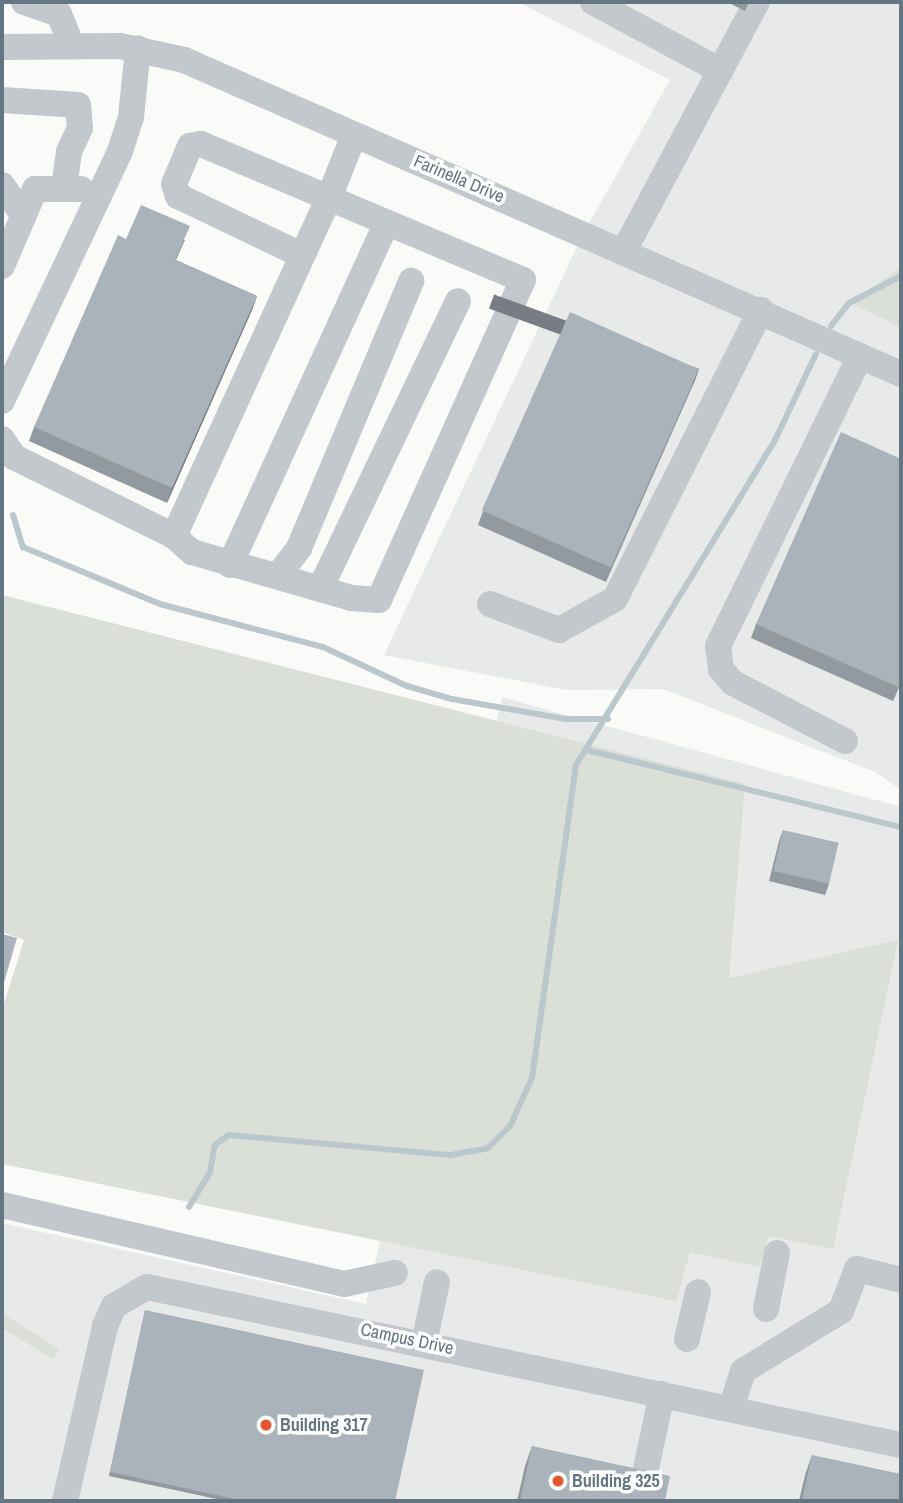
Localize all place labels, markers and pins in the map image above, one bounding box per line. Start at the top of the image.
place label: Building 317 [280,1414,368,1436]
marker: Building 317 [258,1417,274,1433]
place label: Building 325 [572,1470,660,1492]
marker: Building 325 [550,1473,566,1489]

